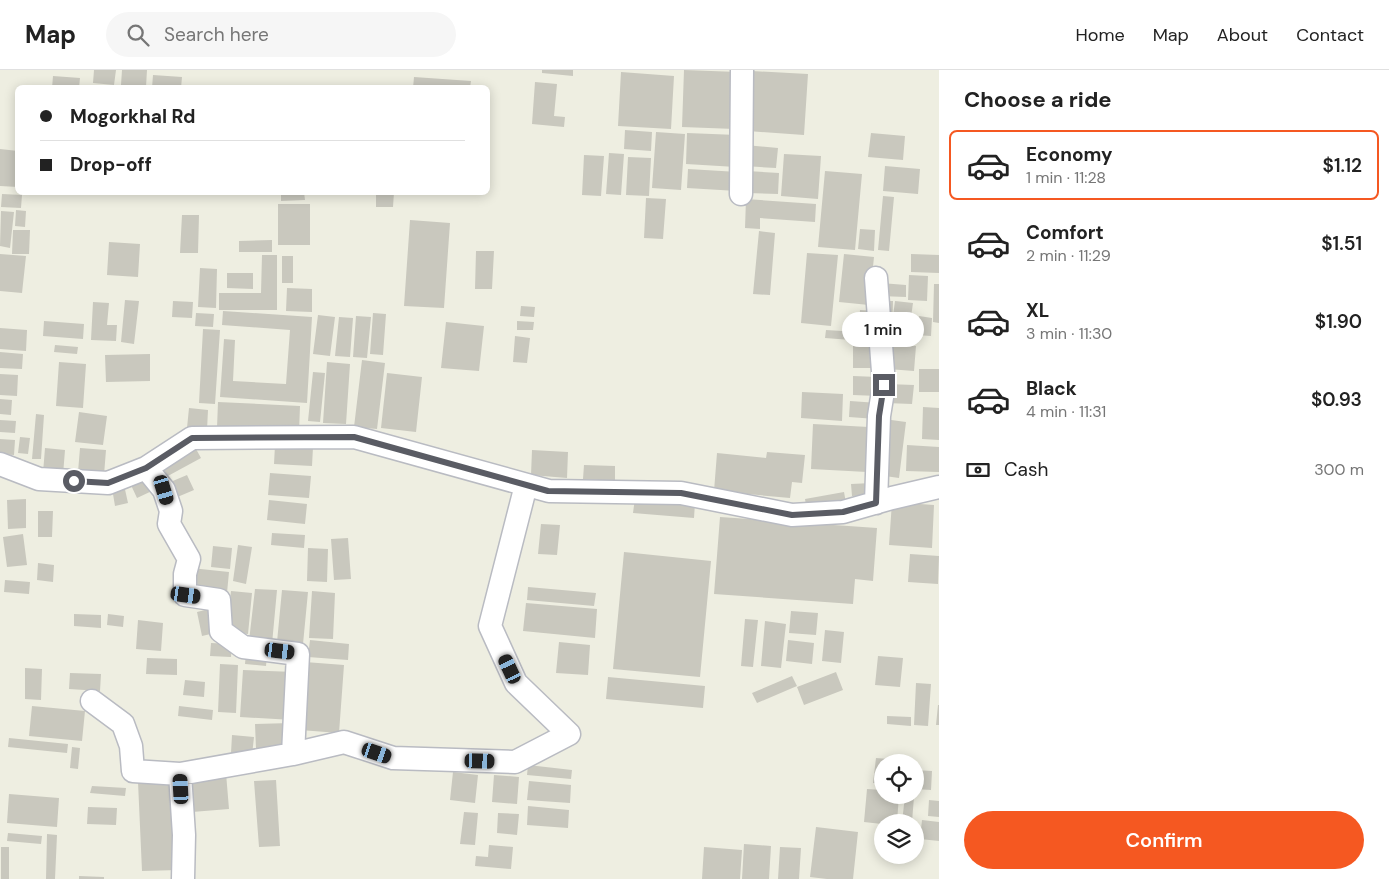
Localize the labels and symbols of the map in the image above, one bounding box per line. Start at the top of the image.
callout: 1 min [843,312,925,348]
route end [873,374,895,396]
route start [63,470,85,492]
car [152,473,175,507]
car [170,585,201,605]
car [264,642,295,660]
car [496,652,523,686]
car [360,741,393,765]
car [464,753,495,769]
car [172,774,189,804]

